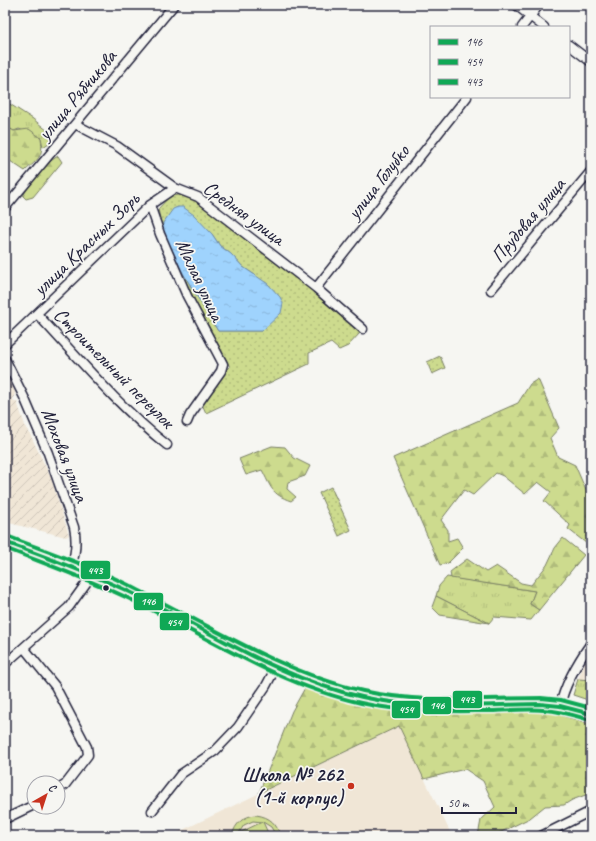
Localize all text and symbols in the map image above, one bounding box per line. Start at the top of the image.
legend [430,26,570,98]
text: 146 [466,34,483,50]
street label: улица Рябчикова [31,44,123,146]
text: 454 [466,54,484,70]
text: 443 [466,74,484,90]
street label: улица Голубко [341,139,415,225]
street label: Прудовая улица [485,172,572,268]
street label: Средняя улица [198,175,291,252]
street label: улица Красных Зорь [27,186,146,302]
street label: Малая улица [170,235,231,327]
street label: Строительный переулок [48,302,181,435]
street label: Моховая улица [36,404,95,507]
line badge: 443 [80,560,111,580]
text: 443 [88,563,103,577]
unlabelled marker [101,583,111,593]
line badge: 146 [133,592,164,611]
text: 146 [140,594,156,608]
line badge: 454 [159,612,190,631]
text: 454 [167,615,183,629]
line badge: 443 [452,690,483,709]
text: 443 [460,692,475,706]
line badge: 146 [422,696,452,715]
text: 146 [429,698,445,712]
line badge: 454 [391,700,421,719]
text: 454 [399,702,415,716]
place label: Школа № 262 (1-й корпус) [242,762,345,811]
north arrow [26,775,66,815]
text: С [46,780,60,795]
marker: Школа № 262 (1-й корпус) [346,781,356,791]
scale bar [442,789,516,815]
text: 50 m [448,795,470,811]

